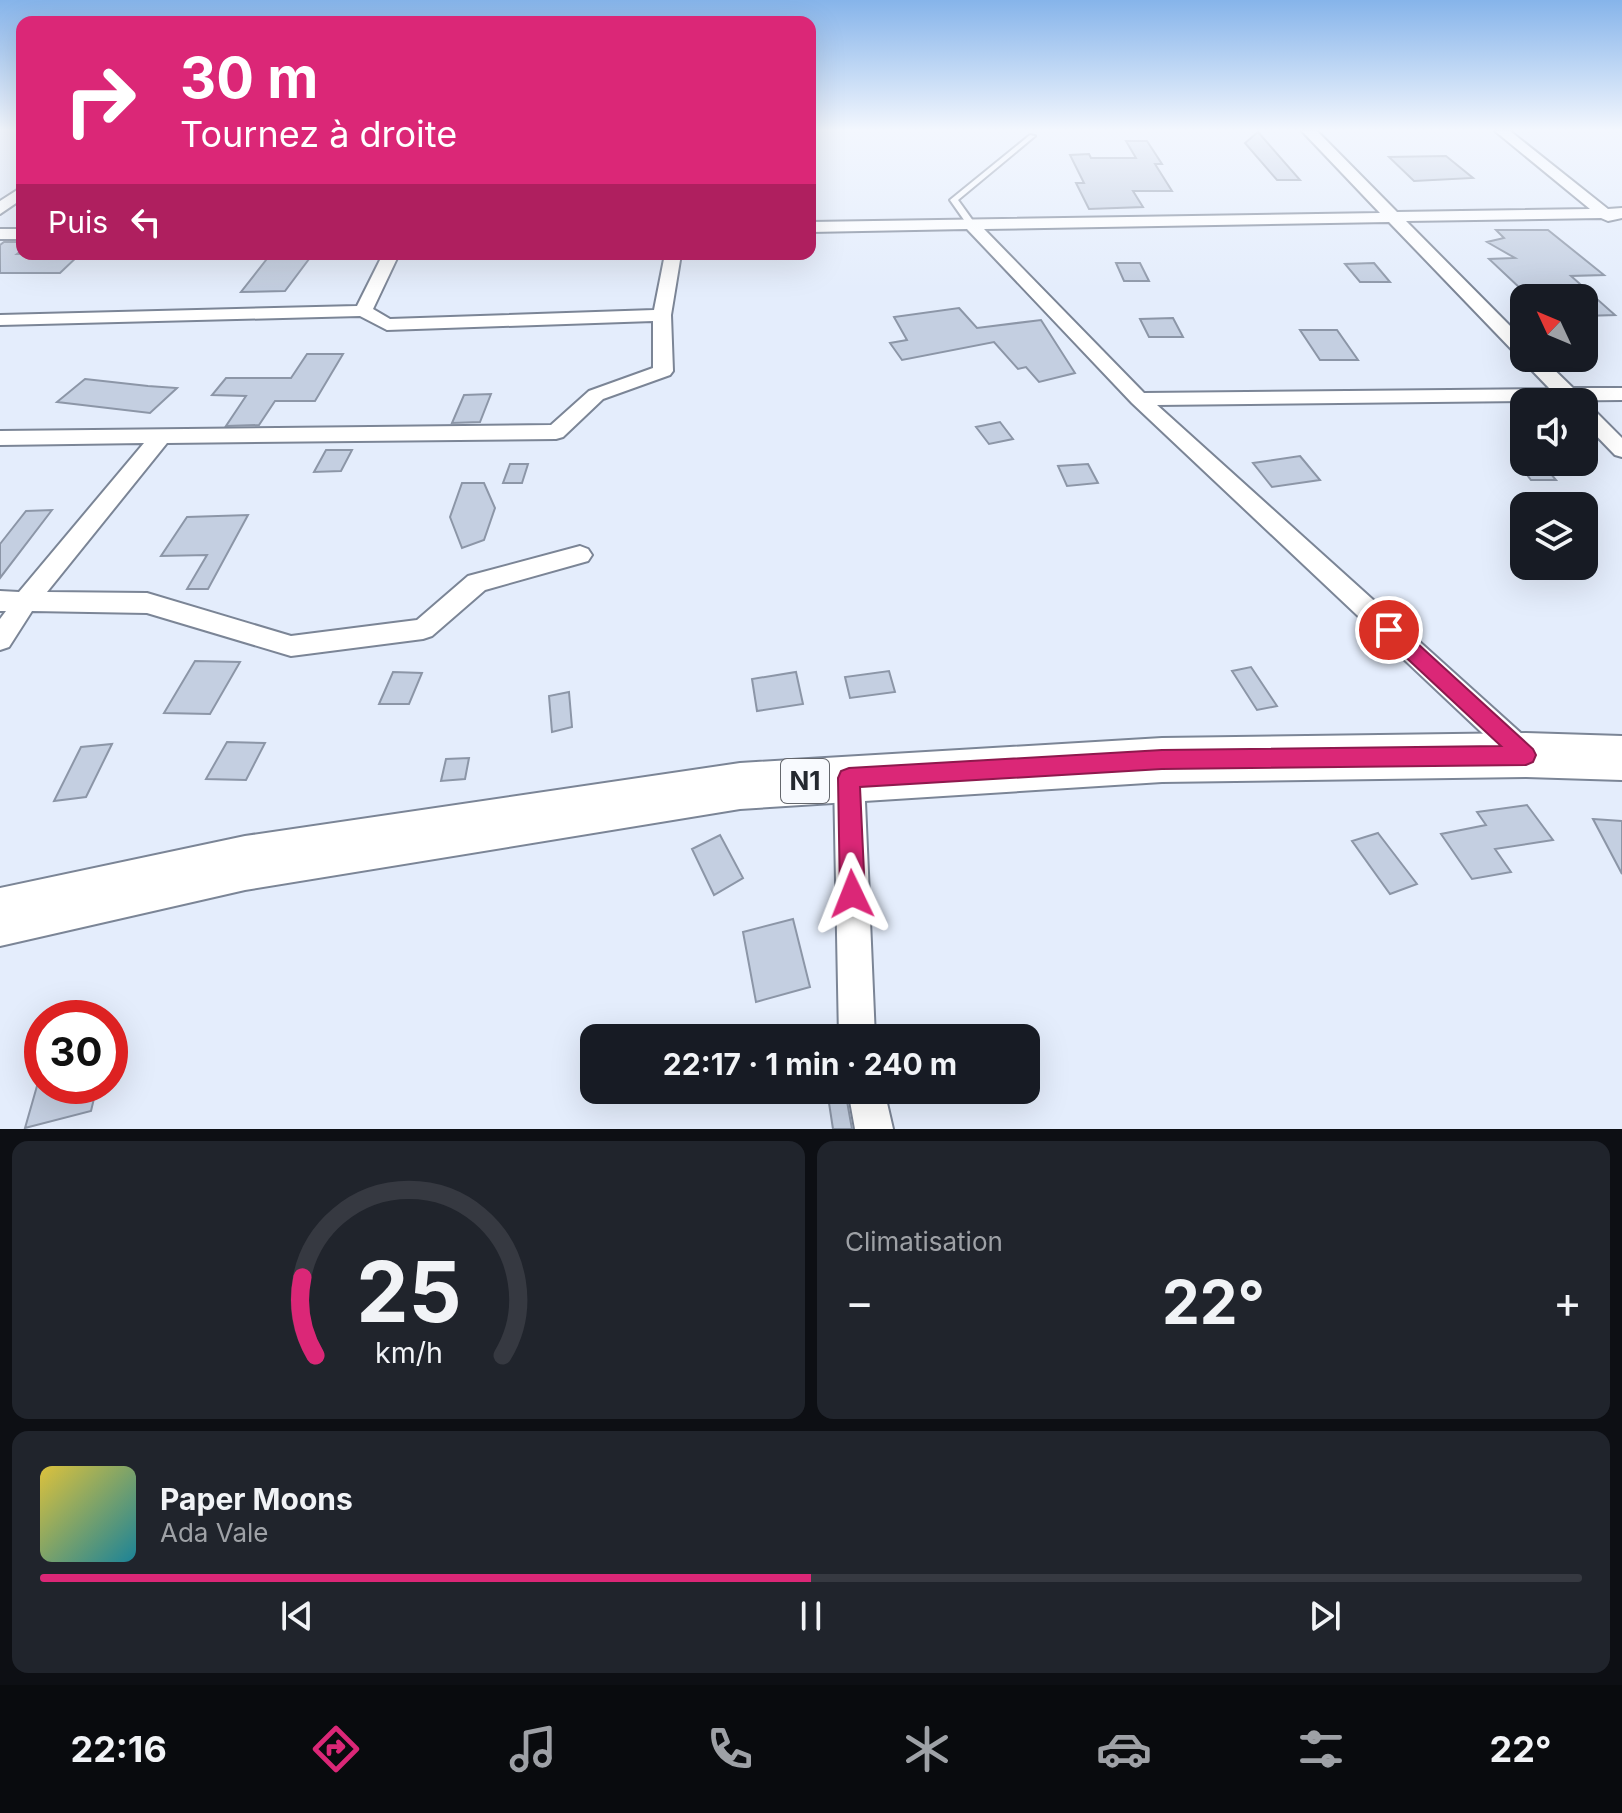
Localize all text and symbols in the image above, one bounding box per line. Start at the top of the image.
text: 30 m [180,44,318,112]
icon: right [48,48,152,152]
text: Tournez à droite [180,112,457,156]
icon: left [124,200,168,244]
text: Puis [48,204,108,240]
north arrow [1510,284,1598,372]
map controls [1510,284,1598,580]
button: sound [1510,388,1598,476]
button: layers [1510,492,1598,580]
pin [1355,596,1423,664]
icon: arrive [1367,608,1411,652]
road number: N1 [781,759,829,803]
position arrow [810,852,894,936]
speed limit sign: 30 [24,1000,128,1104]
text: 22:17 · 1 min · 240 m [663,1046,957,1082]
text: Climatisation [845,1226,1003,1257]
text: 25 [356,1241,461,1342]
text: 22° [1162,1266,1265,1338]
text: − [845,1275,874,1329]
text: + [1553,1275,1582,1329]
text: km/h [375,1335,442,1370]
text: Paper Moons [160,1481,353,1517]
text: Ada Vale [160,1517,268,1548]
icon: previous [275,1594,319,1638]
icon: pause [789,1594,833,1638]
icon: next [1303,1594,1347,1638]
icon: directions [308,1721,364,1777]
icon: music [505,1721,561,1777]
icon: phone [702,1721,758,1777]
icon: climate [899,1721,955,1777]
icon: car [1096,1721,1152,1777]
icon: filters [1293,1721,1349,1777]
text: 22:16 [70,1727,167,1771]
text: 22° [1490,1727,1551,1771]

